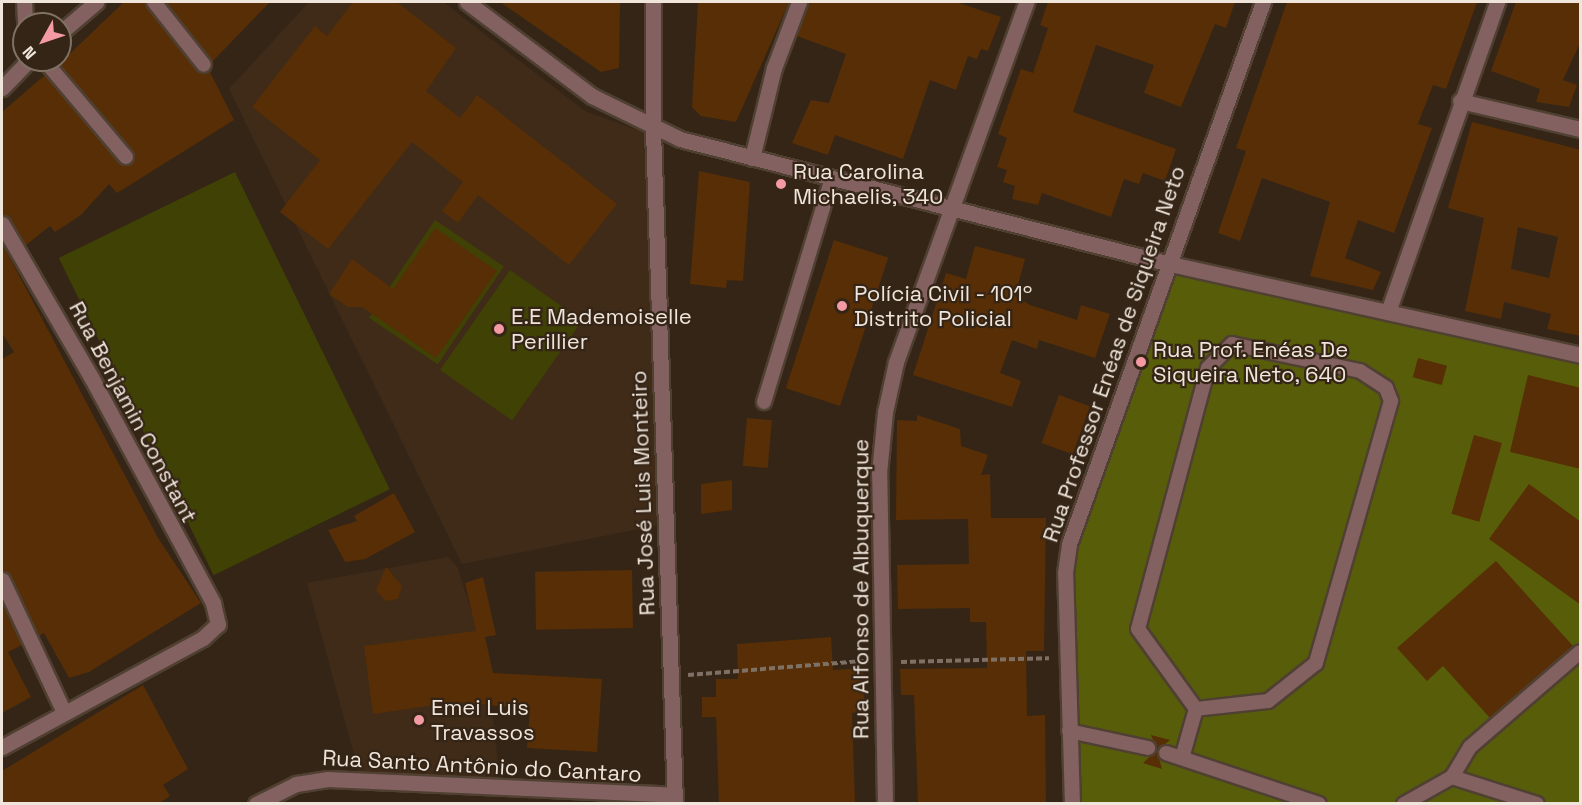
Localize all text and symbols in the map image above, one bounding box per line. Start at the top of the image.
north arrow [12,12,72,72]
text: N [18,42,41,63]
place label: Rua Carolina Michaelis, 340 [793,158,944,210]
street label: Rua Professor Enéas de Siqueira Neto [1037,162,1191,546]
marker: Rua Carolina Michaelis, 340 [774,177,788,191]
place label: Polícia Civil - 101º Distrito Policial [854,280,1034,332]
street label: Rua Benjamin Constant [63,297,203,527]
marker: Polícia Civil - 101º Distrito Policial [835,299,849,313]
place label: E.E Mademoiselle Perillier [511,303,692,354]
marker: E.E Mademoiselle Perillier [492,322,506,336]
place label: Rua Prof. Enéas De Siqueira Neto, 640 [1153,336,1349,388]
marker: Rua Prof. Enéas De Siqueira Neto, 640 [1134,355,1148,369]
street label: Rua José Luis Monteiro [626,370,660,616]
street label: Rua Alfonso de Albuquerque [848,439,874,739]
place label: Emei Luis Travassos [431,694,535,746]
marker: Emei Luis Travassos [412,713,426,727]
street label: Rua Santo Antônio do Cantaro [322,744,642,788]

